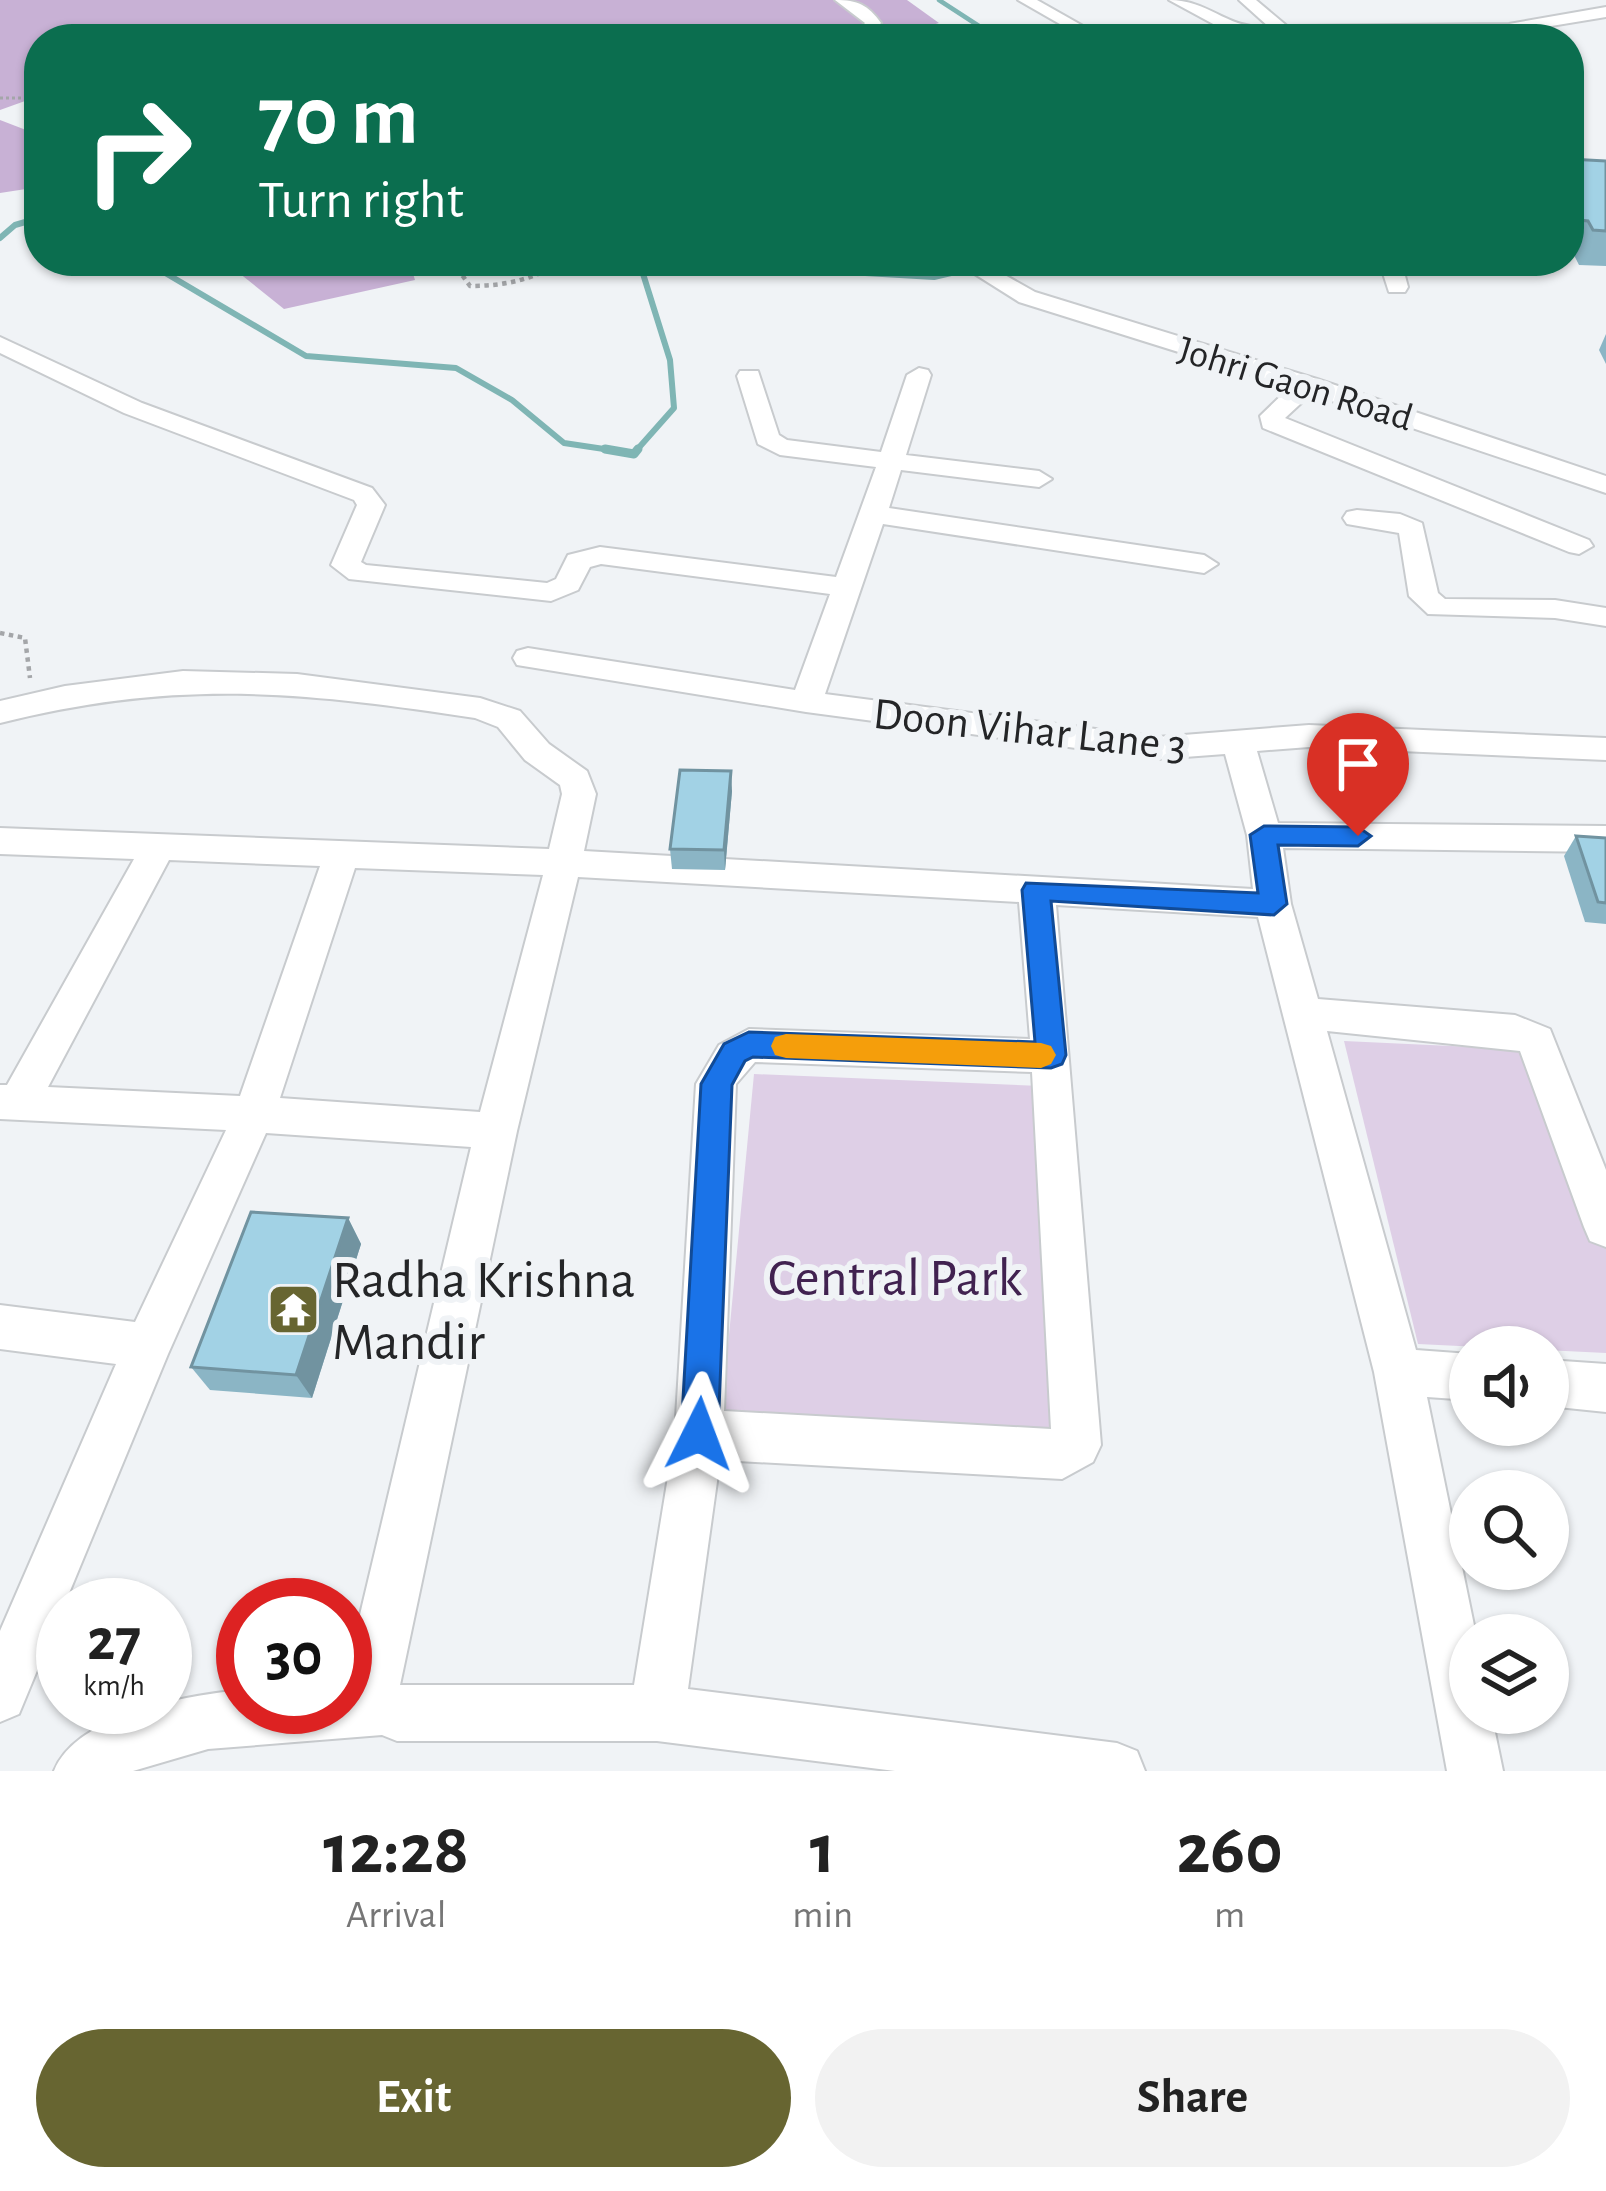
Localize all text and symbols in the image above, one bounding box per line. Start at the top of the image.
icon: right [60,72,216,228]
text: 70 m [258,76,419,160]
text: Turn right [258,174,464,228]
street label: Johri Gaon Road [1174,330,1417,439]
street label: Doon Vihar Lane 3 [871,692,1188,769]
pin [1307,713,1409,836]
icon: arrive [1325,731,1391,797]
park label: Central Park [768,1252,1023,1306]
place label: Radha Krishna Mandir [332,1254,636,1370]
temple icon: Radha Krishna Mandir [265,1281,321,1337]
map controls [1449,1326,1569,1734]
button: sound [1449,1326,1569,1446]
position arrow [636,1371,762,1497]
button: search [1449,1470,1569,1590]
speed limit sign: 30 [216,1578,372,1734]
text: 27 [87,1611,141,1671]
button: layers [1449,1614,1569,1734]
text: km/h [83,1671,145,1701]
text: 12:28 [323,1814,469,1886]
text: 1 [810,1814,836,1886]
text: 260 [1176,1814,1283,1886]
text: Arrival [346,1896,446,1935]
text: min [792,1896,853,1935]
text: m [1214,1896,1245,1935]
button: Exit [36,2029,791,2167]
button: Share [815,2029,1570,2167]

